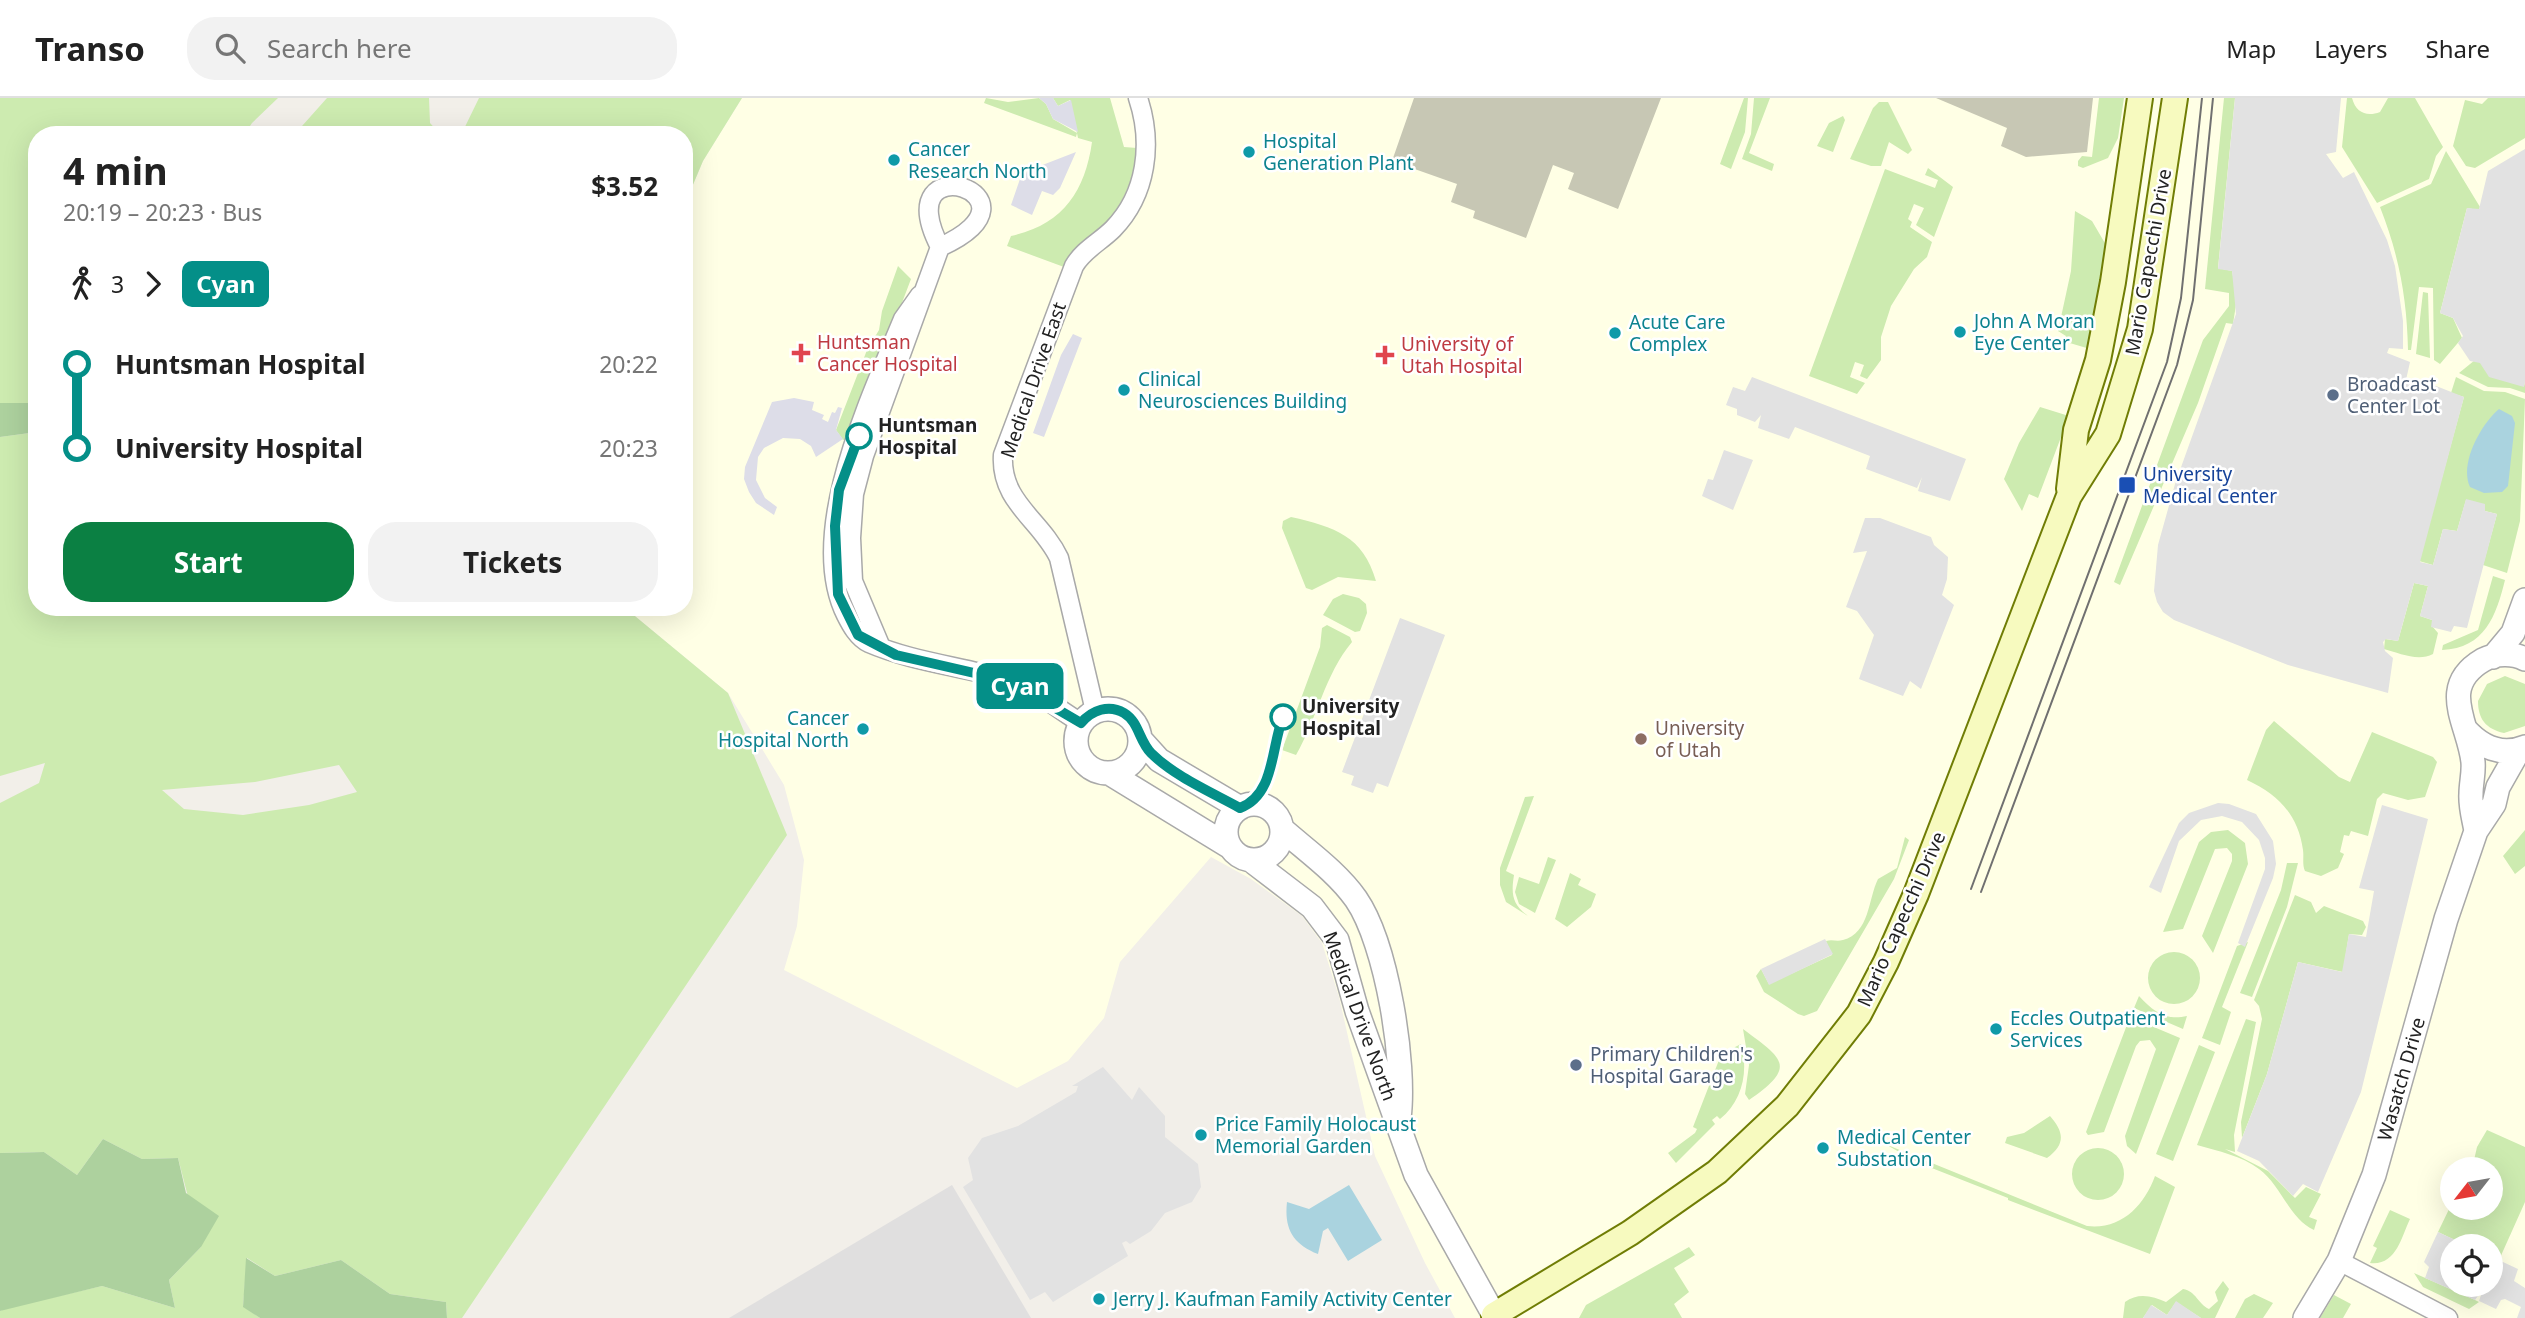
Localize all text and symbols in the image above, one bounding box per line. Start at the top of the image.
search box [187,17,677,80]
text: Transo [35,26,145,71]
icon: search [211,29,249,67]
text: Search here [267,30,412,66]
text: Map [2226,32,2276,65]
text: Layers [2314,32,2388,65]
text: Share [2426,32,2490,65]
place label: Hospital Generation Plant [1263,128,1414,176]
place label: Cancer Research North [908,136,1047,184]
text: 4 min [63,144,168,196]
marker: Hospital Generation Plant [1241,144,1257,160]
marker: Cancer Research North [886,152,902,168]
street label: Mario Capecchi Drive [2119,167,2177,357]
text: $3.52 [591,168,658,204]
text: 20:19 – 20:23 · Bus [63,196,262,228]
icon: walk [63,265,101,303]
icon: forward [134,265,172,303]
text: Cyan [196,267,255,300]
text: 3 [111,268,124,300]
street label: Medical Drive East [994,298,1072,461]
place label: John A Moran Eye Center [1972,308,2095,356]
place label: Acute Care Complex [1629,309,1725,357]
marker: John A Moran Eye Center [1952,324,1968,340]
marker: Acute Care Complex [1607,325,1623,341]
place label: Huntsman Cancer Hospital [817,329,958,377]
place label: University of Utah Hospital [1401,331,1523,379]
marker: Huntsman Cancer Hospital [791,343,811,363]
marker: University of Utah Hospital [1375,345,1395,365]
text: Huntsman Hospital [115,346,366,382]
text: 20:22 [599,348,658,380]
place label: Clinical Neurosciences Building [1138,366,1347,414]
place label: Broadcast Center Lot [2347,371,2440,419]
marker: Clinical Neurosciences Building [1116,382,1132,398]
marker: Broadcast Center Lot [2325,387,2341,403]
place label: Huntsman Hospital [878,412,977,460]
marker: Huntsman Hospital [846,423,872,449]
text: University Hospital [115,430,363,466]
text: 20:23 [599,432,658,464]
place label: University Medical Center [2143,461,2277,509]
marker: University Medical Center [2117,475,2137,495]
button: Start [63,522,354,602]
button: Tickets [368,522,658,602]
line badge: Cyan [971,663,1069,709]
text: Cyan [990,669,1050,702]
place label: University Hospital [1302,693,1400,741]
marker: University Hospital [1270,704,1296,730]
place label: Cancer Hospital North [718,705,849,753]
place label: University of Utah [1655,715,1745,763]
marker: Cancer Hospital North [855,721,871,737]
marker: University of Utah [1633,731,1649,747]
street label: Mario Capecchi Drive [1851,827,1951,1011]
street label: Medical Drive North [1317,928,1403,1104]
place label: Eccles Outpatient Services [2010,1005,2165,1053]
street label: Wasatch Drive [2371,1014,2431,1144]
marker: Eccles Outpatient Services [1988,1021,2004,1037]
place label: Primary Children's Hospital Garage [1590,1041,1753,1089]
marker: Primary Children's Hospital Garage [1568,1057,1584,1073]
place label: Price Family Holocaust Memorial Garden [1215,1111,1416,1159]
place label: Medical Center Substation [1837,1124,1971,1172]
marker: Price Family Holocaust Memorial Garden [1193,1127,1209,1143]
marker: Medical Center Substation [1815,1140,1831,1156]
north arrow [2440,1157,2502,1220]
map controls [2440,1157,2503,1297]
button: locate [2440,1234,2503,1297]
place label: Jerry J. Kaufman Family Activity Center [1111,1286,1452,1312]
marker: Jerry J. Kaufman Family Activity Center [1091,1291,1107,1307]

